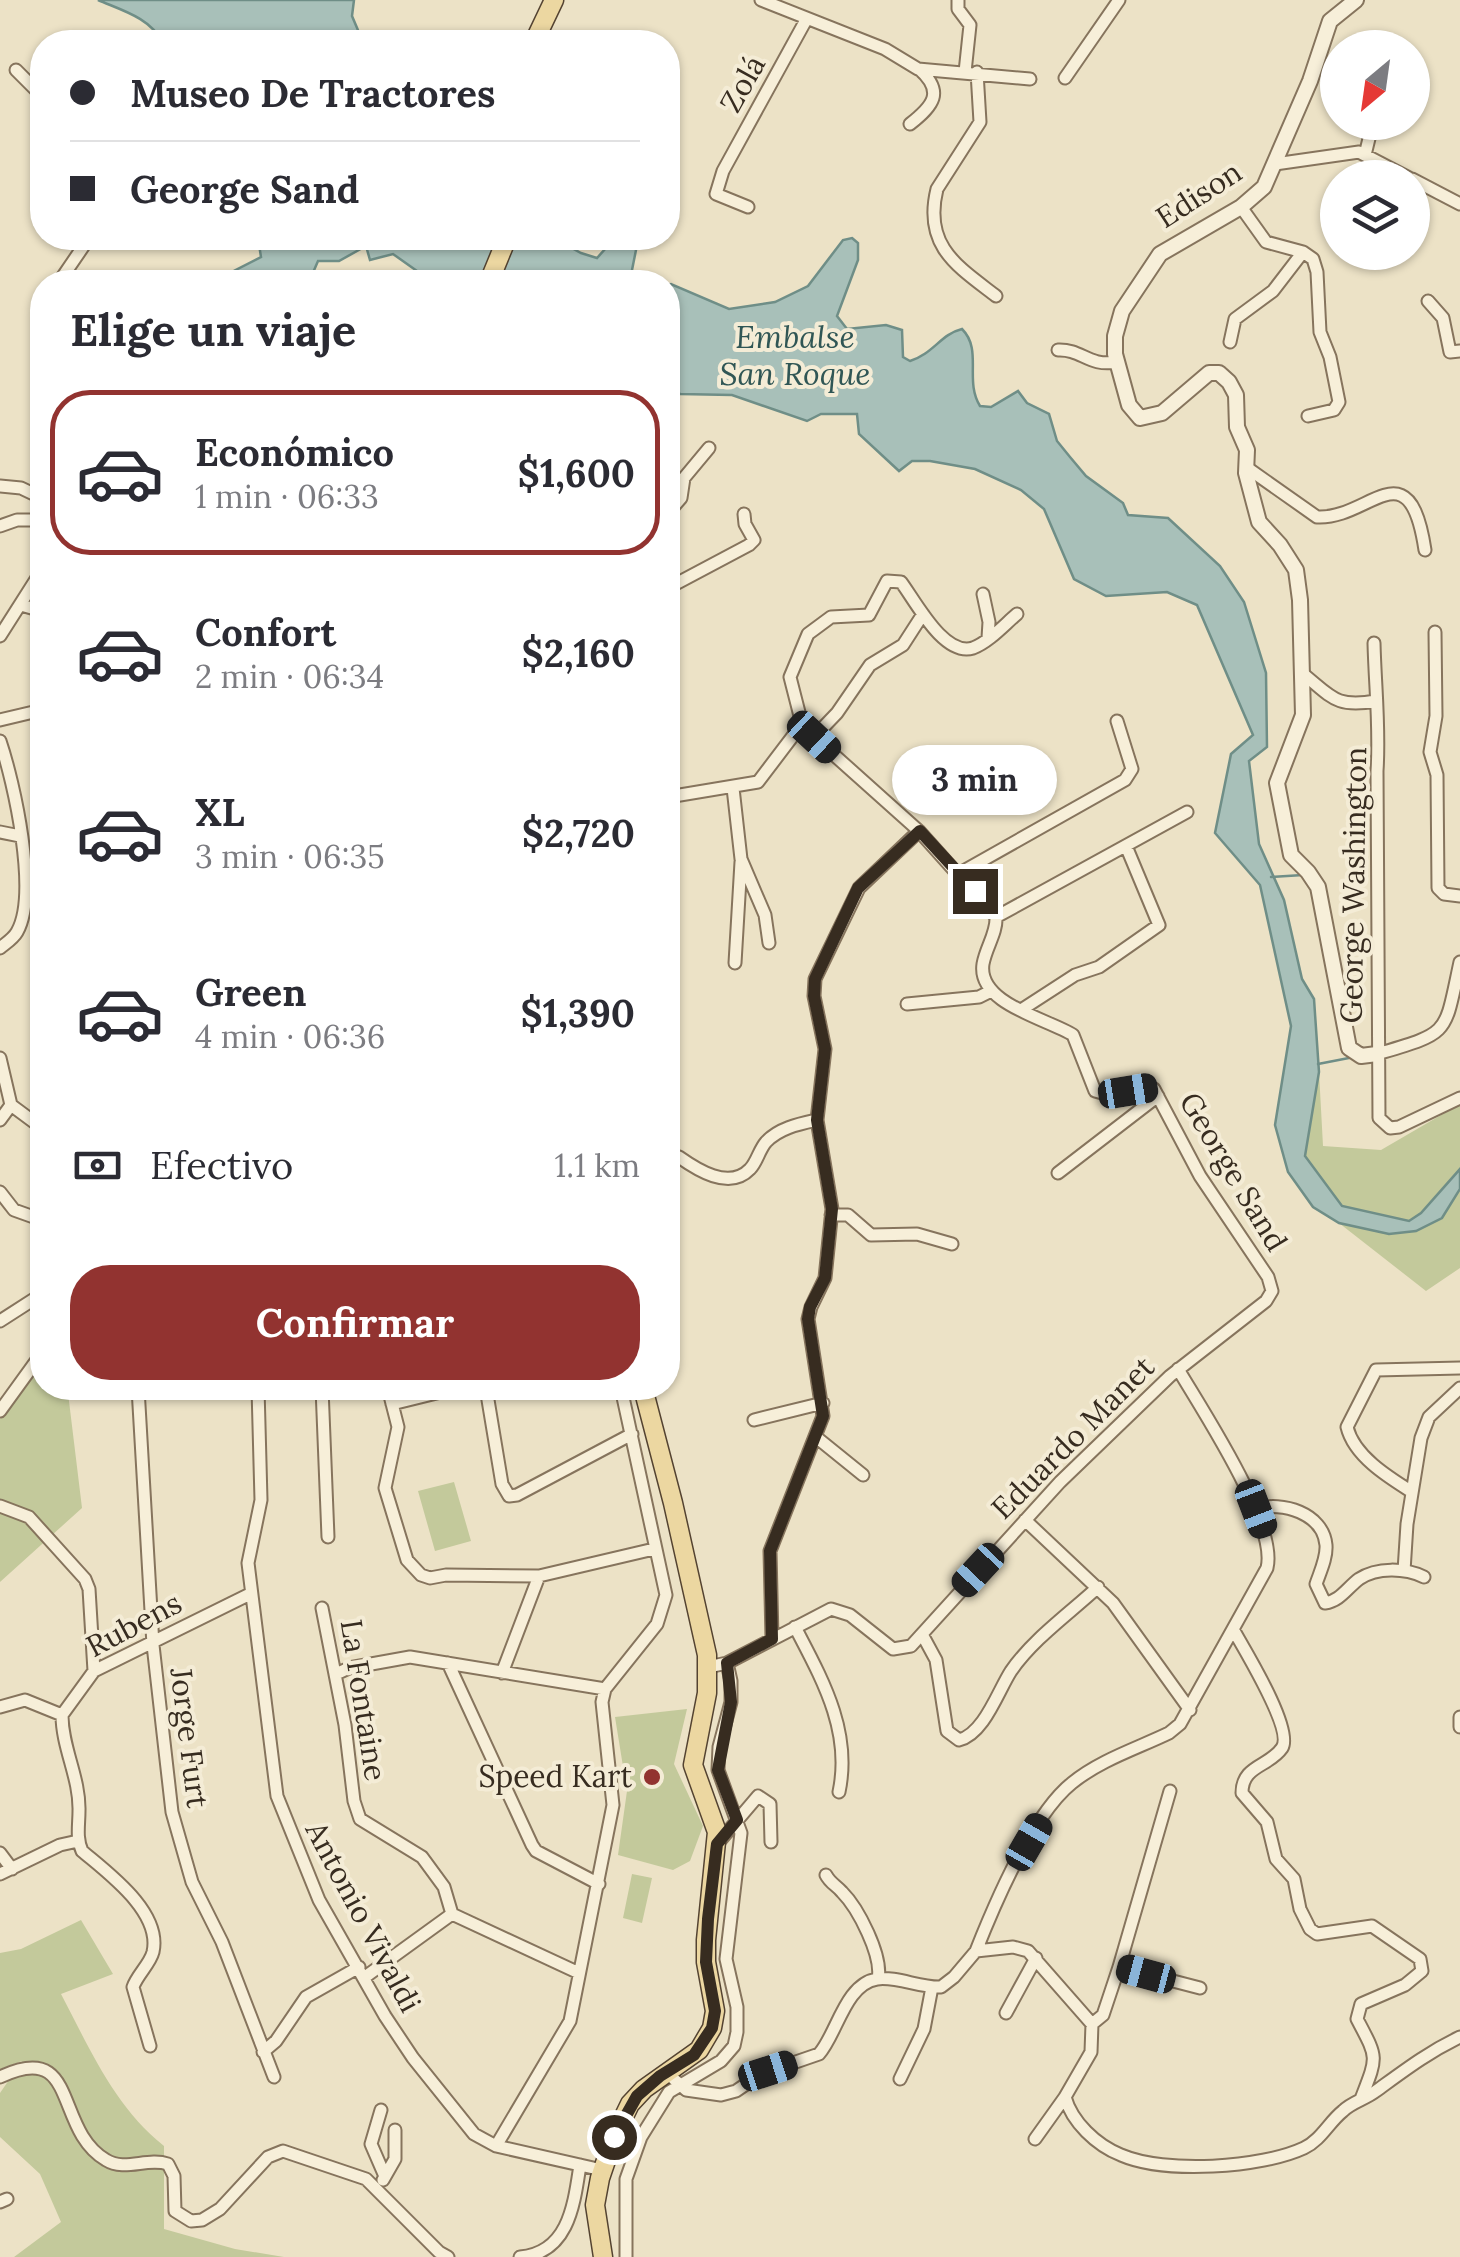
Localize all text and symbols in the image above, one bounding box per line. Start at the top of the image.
north arrow [1320,30,1430,140]
map controls [1320,30,1430,270]
street label: Zolá [711,48,773,119]
text: Museo De Tractores [130,69,495,117]
street label: Edison [1148,152,1249,236]
button: layers [1320,160,1430,270]
text: George Sand [130,165,359,213]
text: Elige un viaje [70,301,356,358]
water label: Embalse San Roque [719,316,871,394]
icon: car [75,428,165,518]
text: Económico [195,428,394,476]
text: $1,600 [518,449,635,497]
text: 1 min · 06:33 [195,476,379,517]
icon: car [75,608,165,698]
text: Confort [195,608,336,656]
text: $2,160 [521,629,635,677]
text: 2 min · 06:34 [195,656,384,697]
car [782,706,846,768]
callout: 3 min [892,746,1058,816]
street label: George Washington [1332,746,1375,1024]
text: 3 min [931,759,1018,800]
icon: car [75,788,165,878]
text: XL [195,788,245,836]
text: $2,720 [522,809,635,857]
text: 3 min · 06:35 [195,836,385,877]
route end [953,869,998,914]
icon: car [75,968,165,1058]
text: Green [195,968,307,1016]
text: $1,390 [520,989,635,1037]
text: 4 min · 06:36 [195,1016,385,1057]
car [1096,1071,1160,1111]
street label: George Sand [1171,1085,1296,1258]
icon: cash [70,1138,125,1193]
text: Efectivo [150,1141,293,1189]
text: 1.1 km [555,1145,640,1186]
button: Confirmar [70,1265,640,1380]
street label: Eduardo Manet [983,1348,1162,1527]
car [1231,1476,1281,1542]
car [947,1538,1009,1602]
street label: Rubens [79,1583,188,1665]
street label: La Fontaine [332,1616,395,1783]
street label: Jorge Furt [161,1665,217,1811]
place label: Speed Kart [478,1757,632,1795]
marker: Speed Kart [641,1766,663,1788]
car [1001,1809,1057,1875]
street label: Antonio Vivaldi [297,1814,430,2018]
car [1113,1952,1179,1996]
car [735,2047,801,2095]
route start [592,2115,637,2160]

